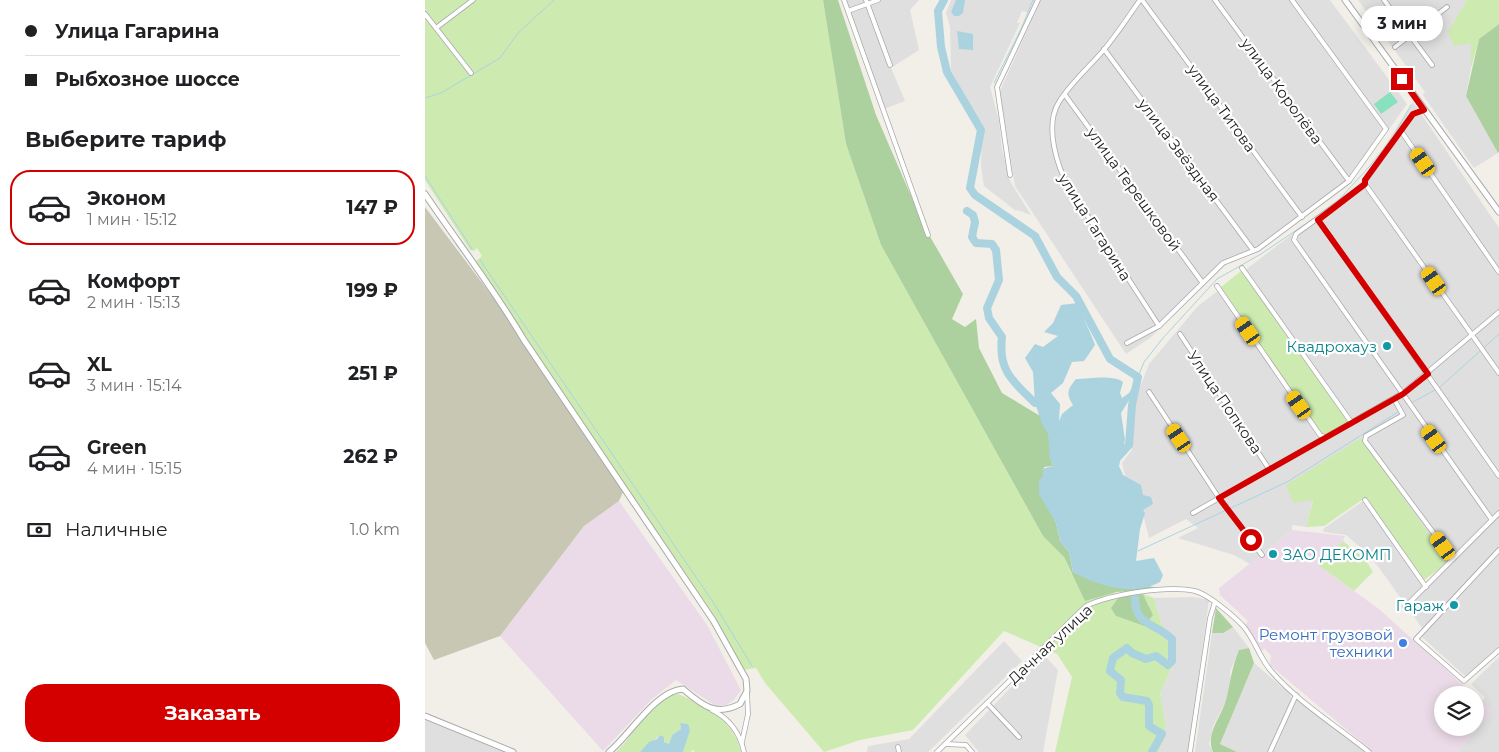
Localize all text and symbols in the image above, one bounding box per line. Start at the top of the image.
callout: 3 мин [1361,7,1443,42]
text: 3 мин [1377,14,1427,33]
text: Улица Гагарина [55,20,219,43]
street label: улица Королёва [1236,33,1327,148]
street label: улица Титова [1183,60,1260,156]
text: Рыбхозное шоссе [55,68,240,91]
route end [1391,68,1413,90]
street label: улица Звёздная [1133,94,1224,205]
street label: улица Терешковой [1082,123,1185,255]
text: Выберите тариф [25,126,226,153]
car [1408,145,1437,179]
street label: улица Гагарина [1054,169,1136,284]
icon: car [27,185,72,230]
text: Эконом [87,187,166,210]
text: 147 ₽ [346,196,398,219]
text: 1 мин · 15:12 [87,210,177,229]
car [1419,264,1448,298]
icon: car [27,268,72,313]
text: Комфорт [87,270,180,293]
text: 199 ₽ [346,279,398,302]
text: 2 мин · 15:13 [87,293,180,312]
car [1233,314,1262,348]
place label: Квадрохауз [1287,337,1377,356]
marker: Квадрохауз [1381,340,1393,352]
street label: Улица Попкова [1183,347,1267,457]
icon: car [27,351,72,396]
text: XL [87,353,112,376]
text: 251 ₽ [348,362,398,385]
text: 3 мин · 15:14 [87,376,182,395]
car [1284,388,1313,422]
car [1164,421,1193,455]
car [1419,422,1448,456]
icon: car [27,434,72,479]
text: Green [87,436,147,459]
text: 262 ₽ [343,445,398,468]
text: 4 мин · 15:15 [87,459,182,478]
icon: cash [25,516,53,544]
text: Наличные [65,518,168,541]
text: 1.0 km [350,520,400,539]
route start [1240,529,1262,551]
car [1428,529,1457,563]
place label: ЗАО ДЕКОМП [1283,545,1392,564]
marker: ЗАО ДЕКОМП [1267,548,1279,560]
place label: Гараж [1396,596,1445,615]
marker: Гараж [1448,599,1460,611]
street label: Дачная улица [1004,600,1096,688]
place label: Ремонт грузовой техники [1259,625,1393,661]
marker: Ремонт грузовой техники [1397,637,1409,649]
button: Заказать [25,684,400,742]
map controls [1434,686,1484,736]
button: layers [1434,686,1484,736]

